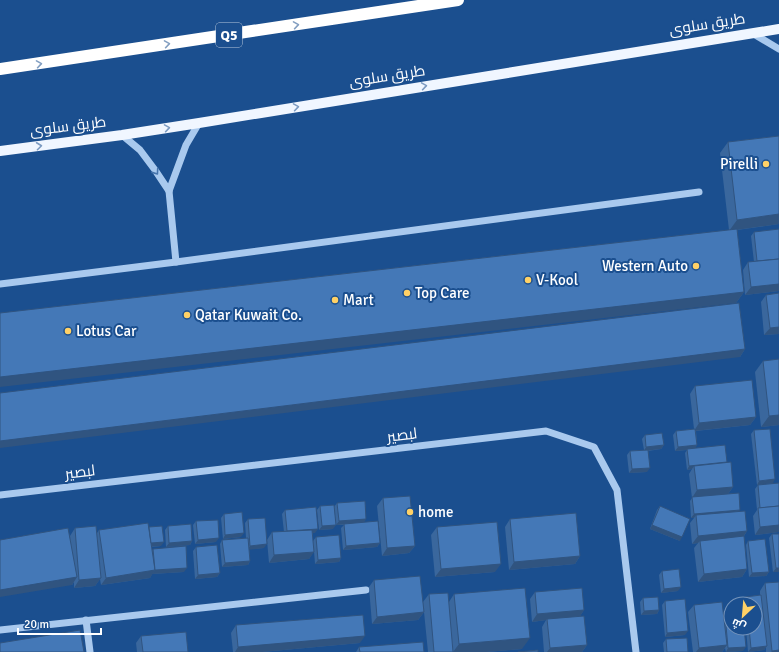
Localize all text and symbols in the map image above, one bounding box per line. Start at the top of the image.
street label: طريق سلوى [668,9,746,40]
one-way arrow [293,21,299,30]
road number: Q5 [216,23,242,47]
one-way arrow [164,40,170,49]
one-way arrow [36,60,42,69]
street label: طريق سلوى [348,61,426,92]
one-way arrow [421,82,427,91]
one-way arrow [293,104,299,112]
street label: طريق سلوى [29,112,107,141]
one-way arrow [164,124,171,133]
one-way arrow [36,142,42,151]
place label: Pirelli [720,155,758,173]
marker: Pirelli [761,159,771,169]
one-way arrow [151,168,159,175]
place label: Western Auto [602,257,688,275]
marker: Western Auto [691,261,701,271]
place label: V-Kool [536,271,578,289]
marker: V-Kool [523,275,533,285]
place label: Top Care [415,284,469,302]
marker: Top Care [402,288,412,298]
place label: Mart [343,291,374,309]
marker: Mart [330,295,340,305]
place label: Qatar Kuwait Co. [195,306,302,324]
marker: Qatar Kuwait Co. [182,310,192,320]
place label: Lotus Car [76,322,137,340]
marker: Lotus Car [63,326,73,336]
street label: لبصير [385,424,418,446]
street label: لبصير [63,461,96,483]
place label: home [418,503,453,521]
marker: home [405,507,415,517]
north arrow [723,596,763,636]
scale bar [18,610,101,636]
text: ش [730,616,748,633]
text: 20 m [24,617,49,632]

